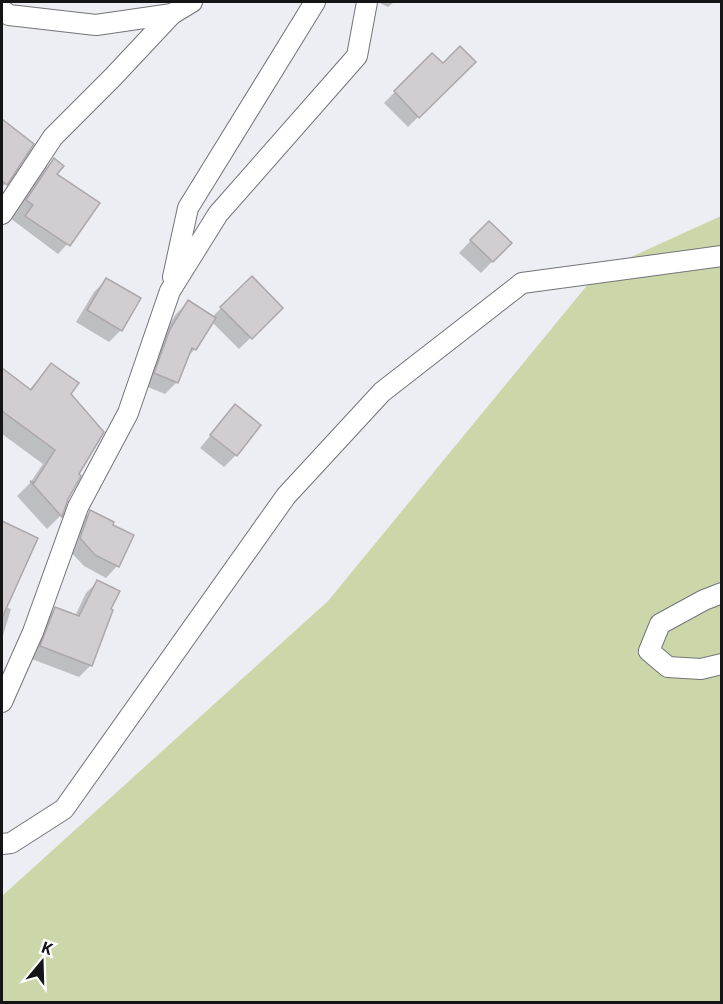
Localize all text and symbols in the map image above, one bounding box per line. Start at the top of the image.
north arrow [12,932,72,992]
text: K [38,936,56,960]

